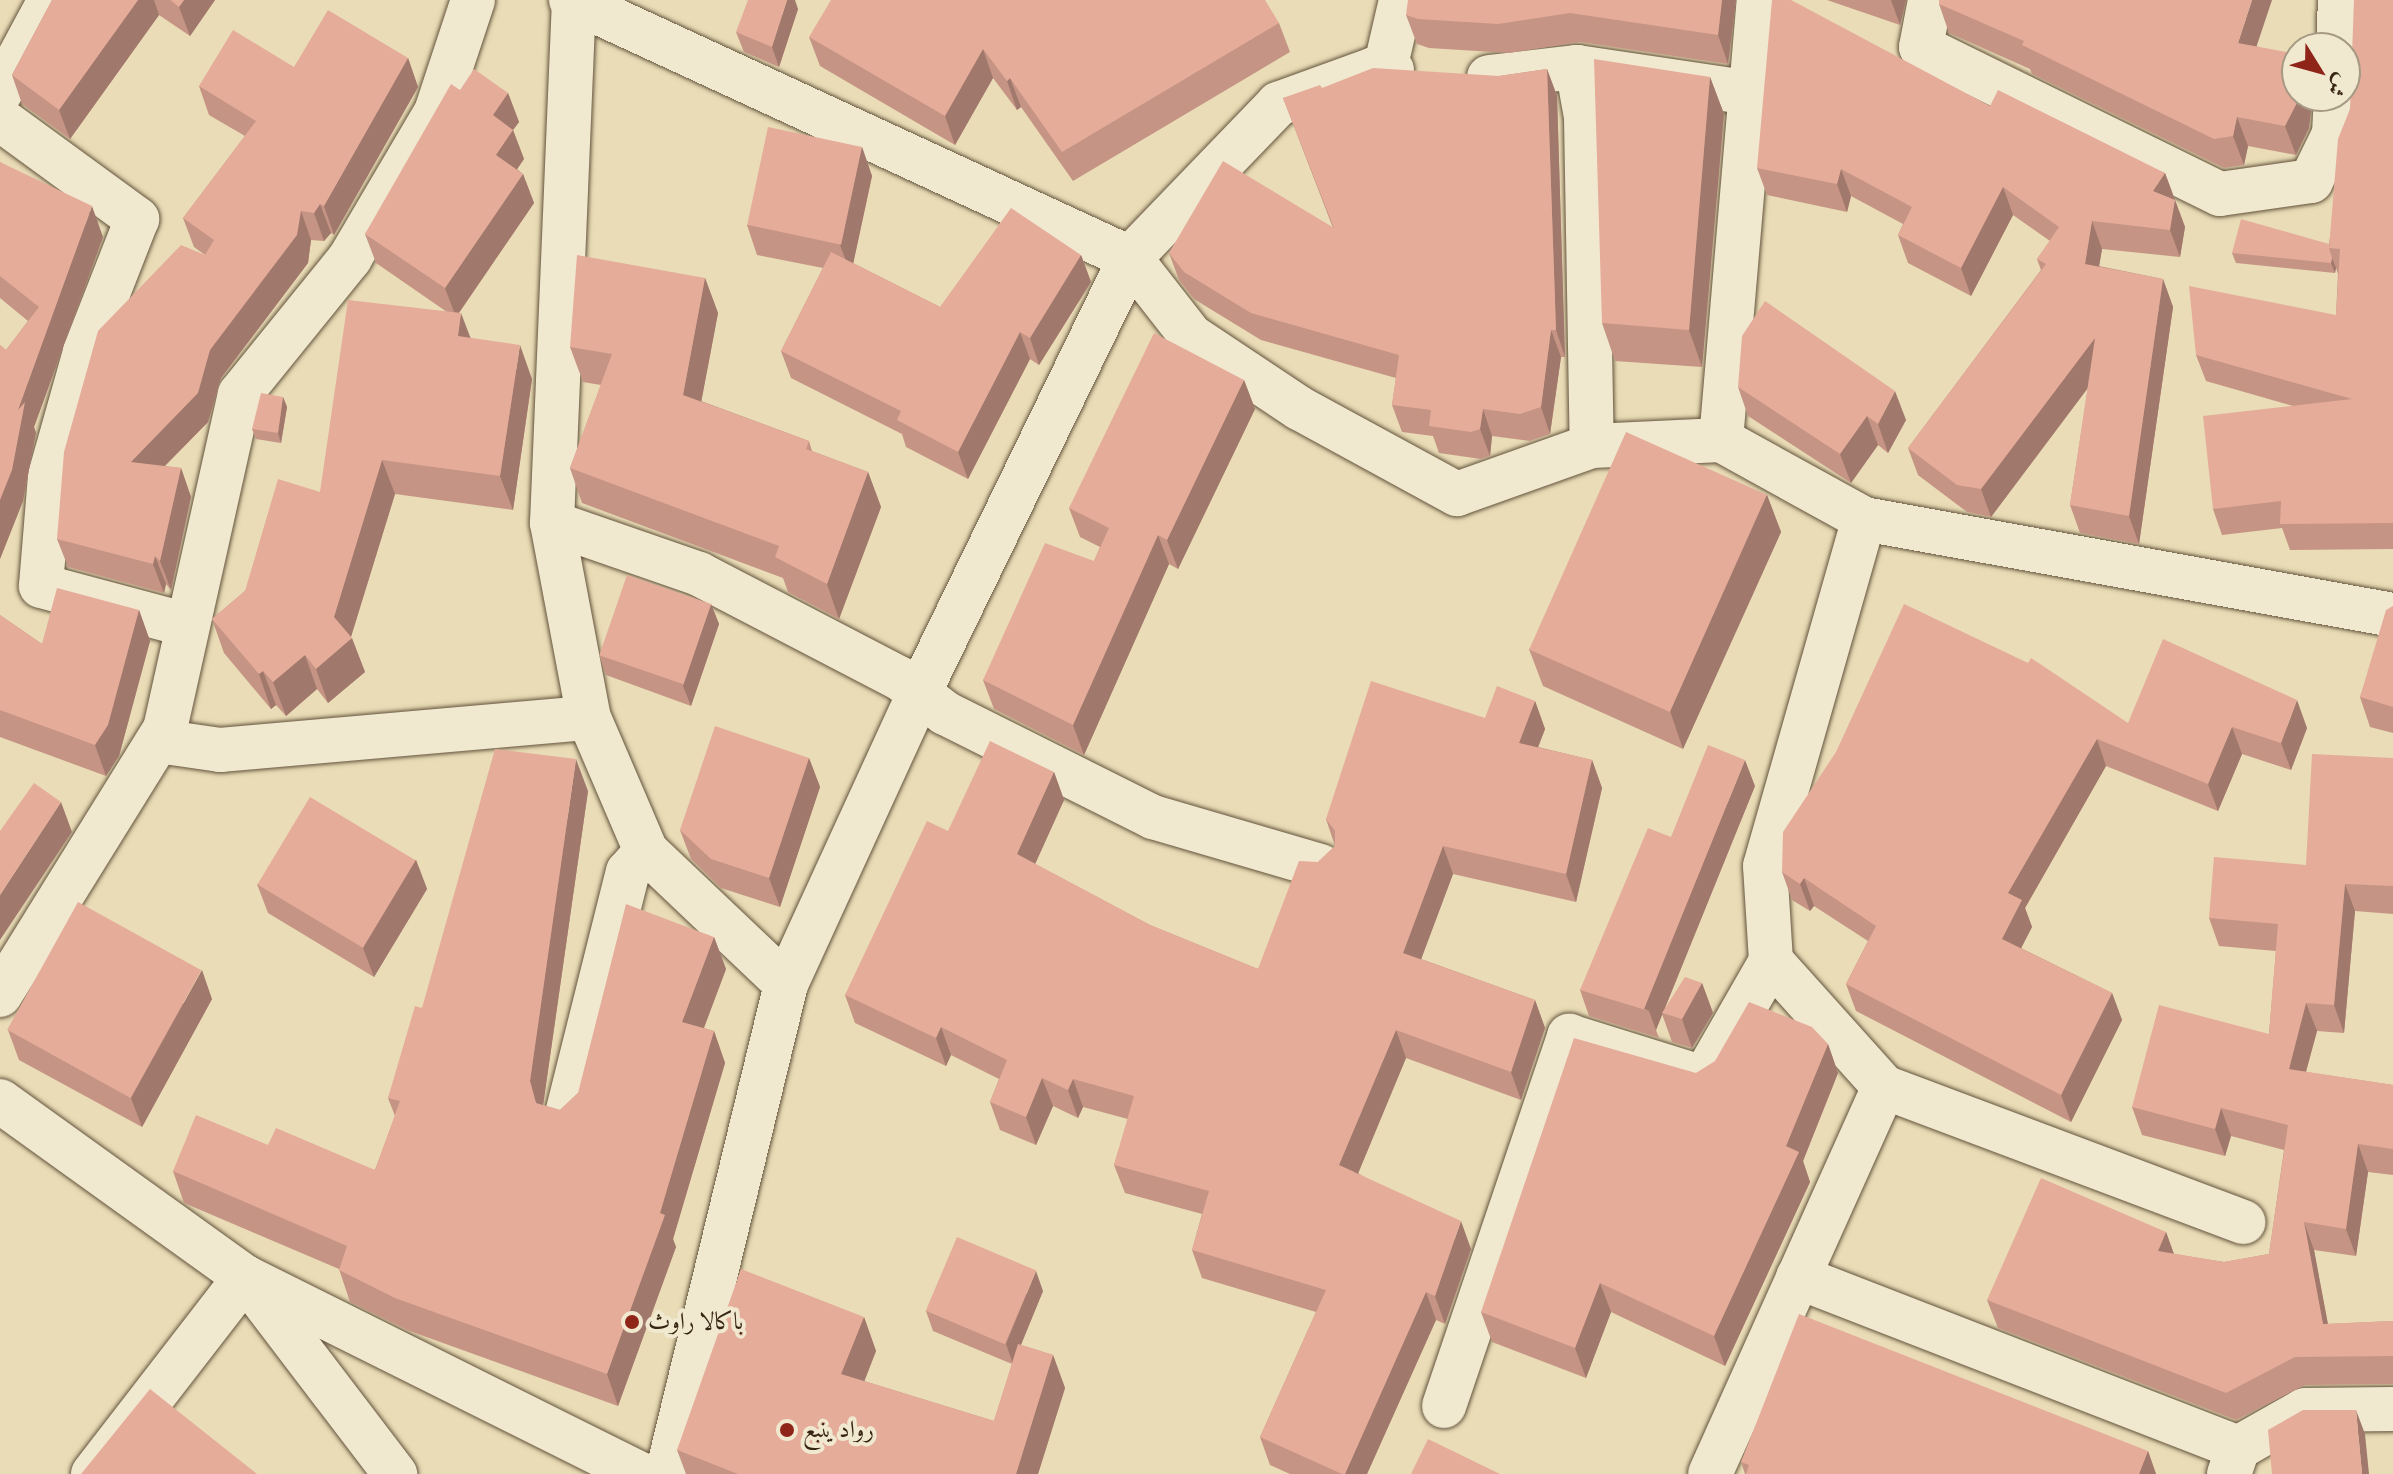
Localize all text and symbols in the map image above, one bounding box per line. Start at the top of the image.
north arrow [2281,32,2361,112]
text: ش [2320,67,2357,103]
place label: باكالا راوث [648,1308,743,1336]
marker: باكالا راوث [623,1313,641,1331]
place label: رواد ينبع [803,1416,874,1444]
marker: رواد ينبع [778,1421,796,1439]

